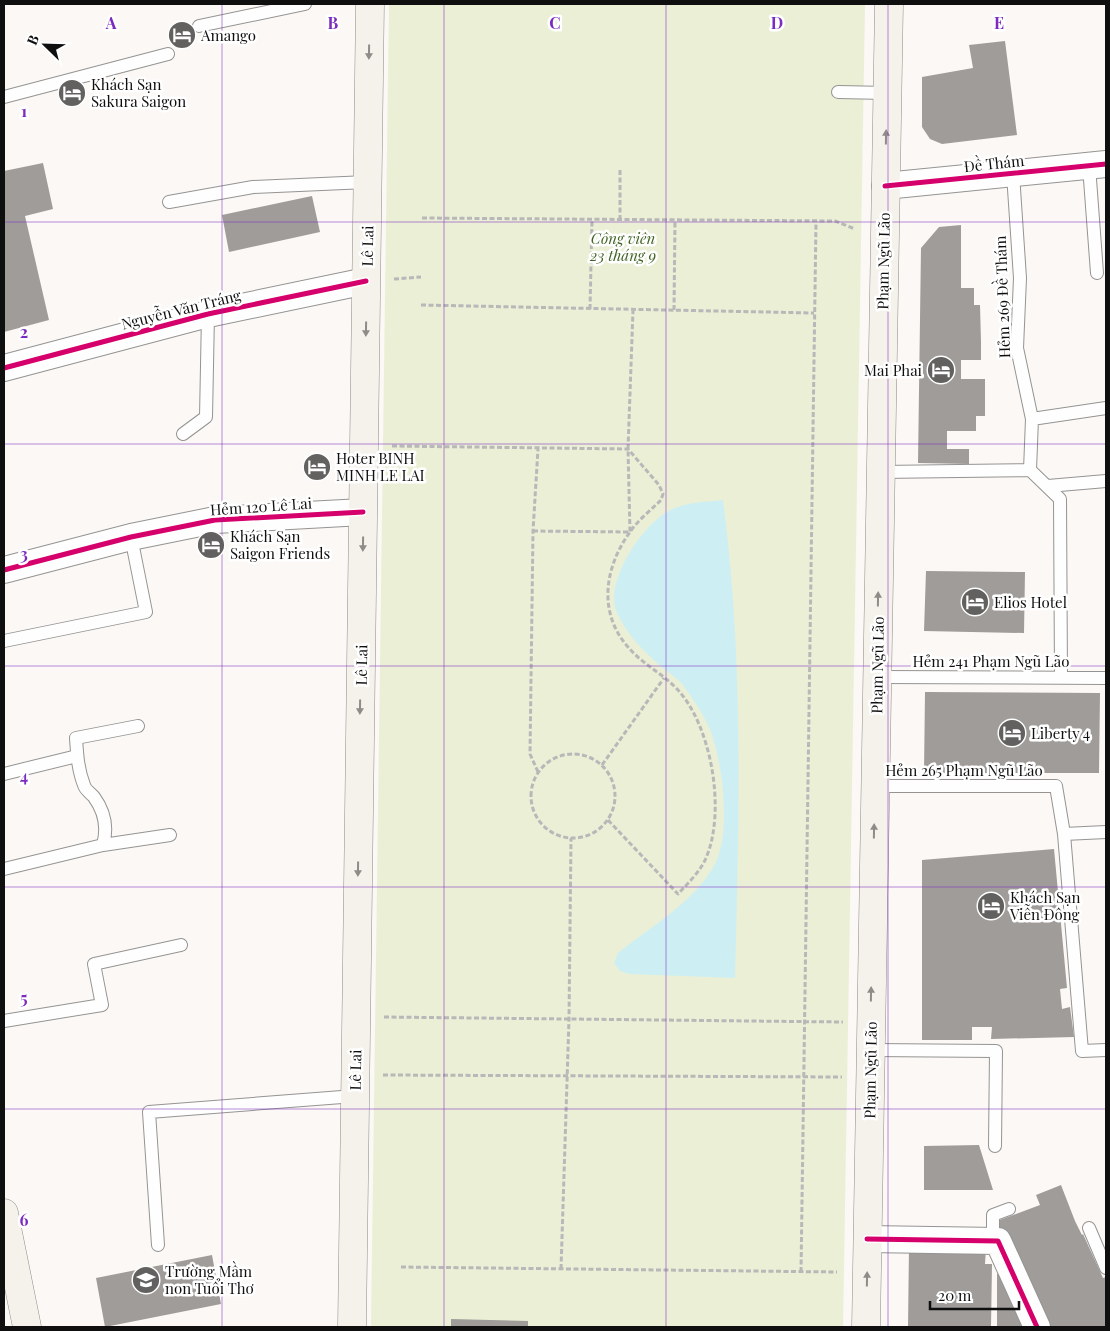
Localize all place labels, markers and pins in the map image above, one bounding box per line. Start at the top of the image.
hotel icon: Amango [167,20,197,50]
place label: Amango [200,25,256,45]
place label: Khách Sạn Sakura Saigon [91,74,186,111]
hotel icon: Khách Sạn Sakura Saigon [57,78,87,108]
hotel icon: Mai Phai [926,355,956,385]
place label: Mai Phai [864,360,923,380]
place label: Hoter BINH MINH LE LAI [336,448,425,485]
hotel icon: Hoter BINH MINH LE LAI [302,452,332,482]
place label: Khách Sạn Saigon Friends [230,526,330,563]
hotel icon: Khách Sạn Saigon Friends [196,530,226,560]
hotel icon: Elios Hotel [960,587,990,617]
place label: Elios Hotel [994,592,1067,612]
hotel icon: Liberty 4 [997,718,1027,748]
place label: Liberty 4 [1031,723,1090,743]
place label: Khách Sạn Viễn Đông [1009,887,1081,924]
hotel icon: Khách Sạn Viễn Đông [976,891,1006,921]
place label: Trường Mầm non Tuổi Thơ [165,1261,254,1298]
school or university icon: Trường Mầm non Tuổi Thơ [131,1265,161,1295]

